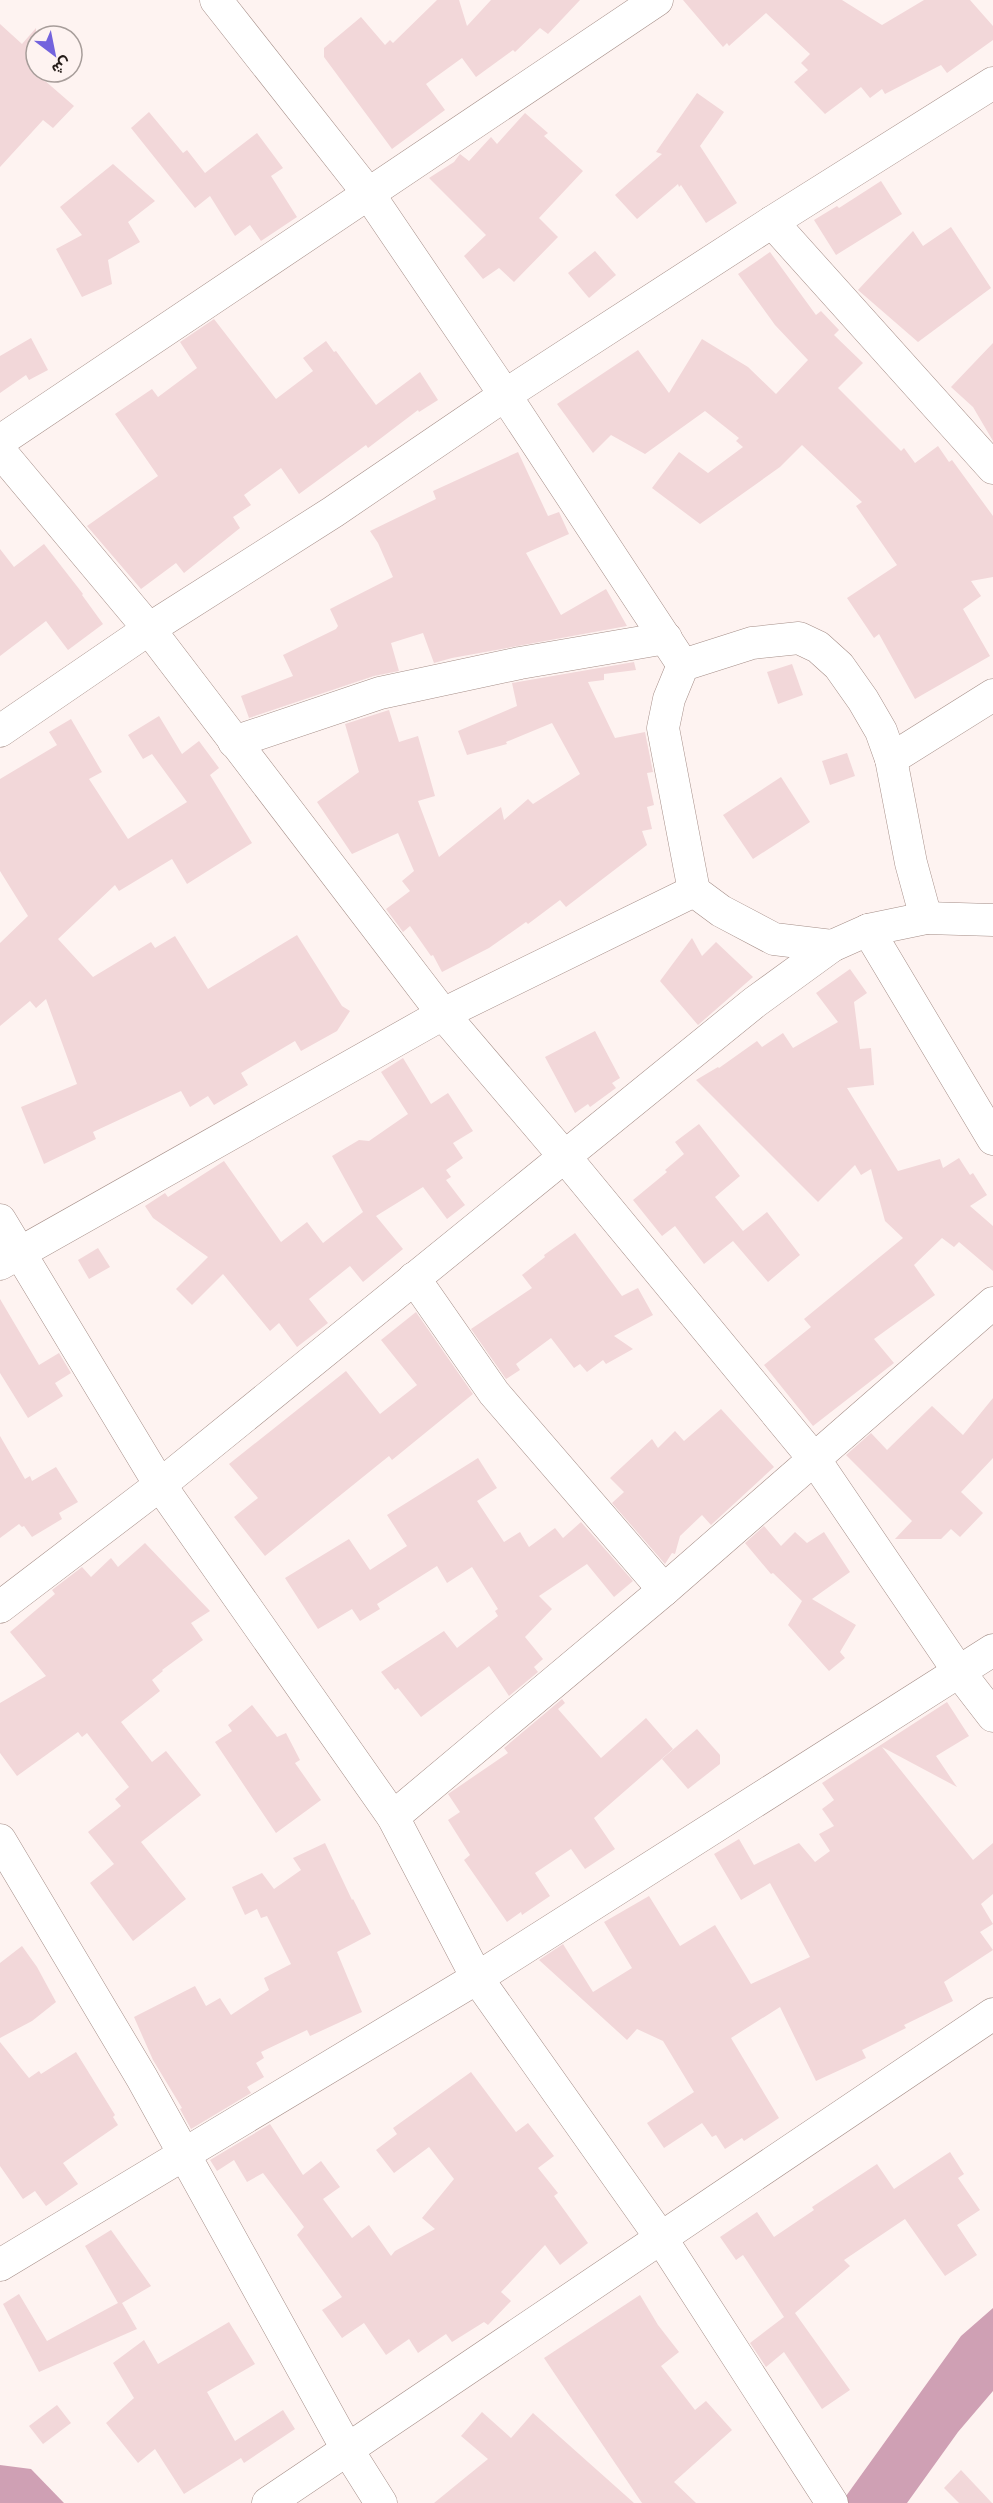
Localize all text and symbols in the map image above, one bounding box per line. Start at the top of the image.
north arrow [24,24,84,84]
text: ش [48,53,75,79]

